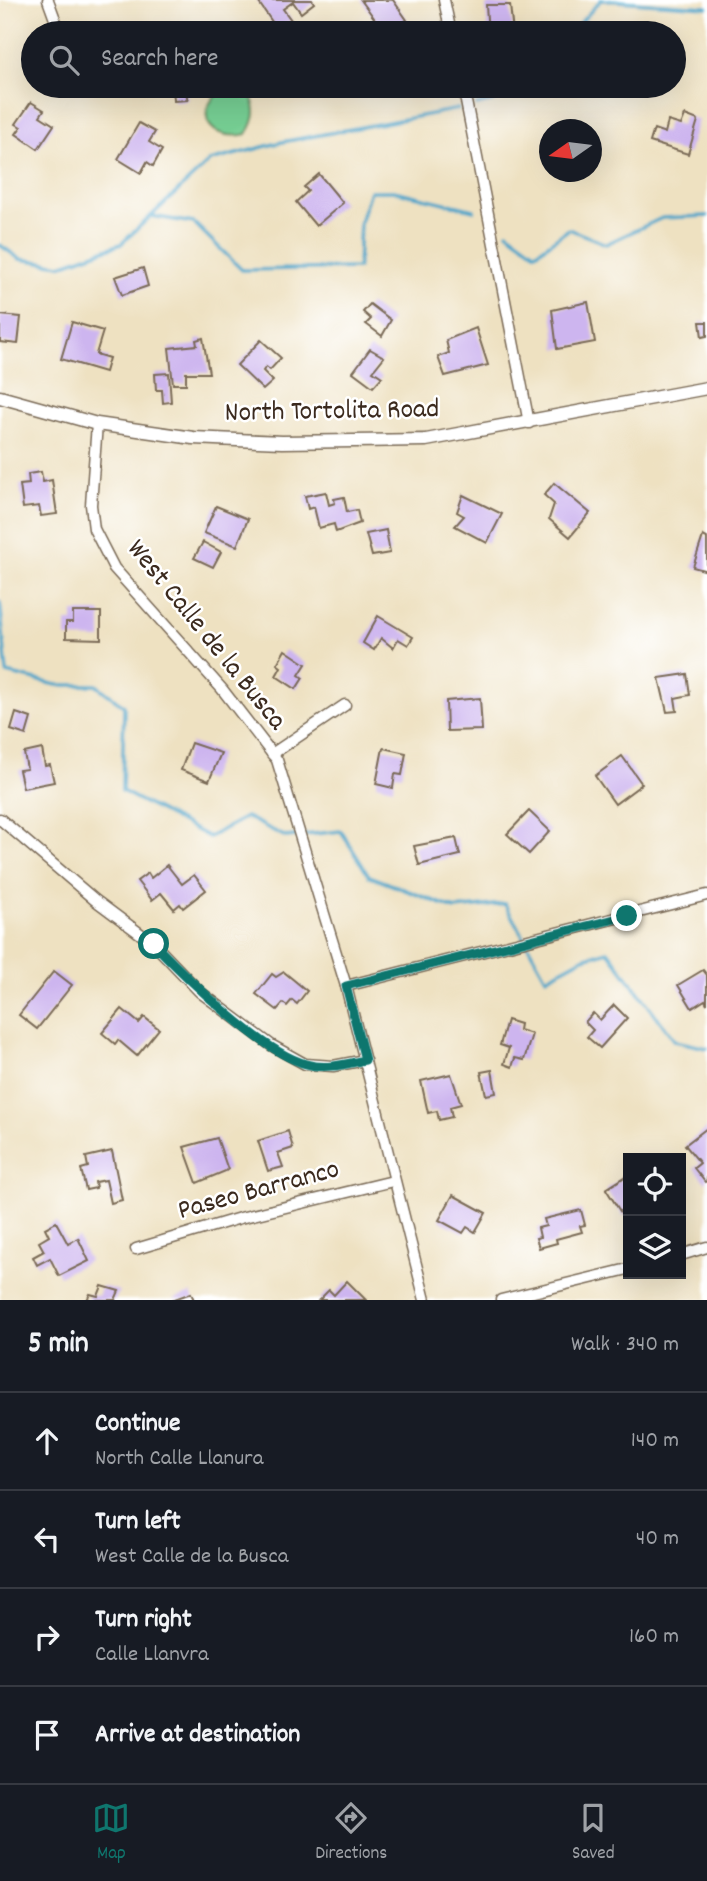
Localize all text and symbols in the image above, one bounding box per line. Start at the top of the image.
search box [21,21,686,98]
icon: search [45,41,83,79]
text: Search here [101,41,219,78]
north arrow [539,119,602,182]
street label: North Tortolita Road [224,391,440,435]
street label: West Calle de la Busca [115,532,295,741]
route end [611,900,642,931]
route start [138,928,169,959]
street label: Paseo Barranco [174,1151,344,1233]
map controls [623,1153,686,1279]
button: locate [623,1153,686,1216]
button: layers [623,1216,686,1279]
text: 5 min [28,1324,89,1367]
text: Walk · 340 m [571,1329,679,1362]
text: Continue [95,1406,180,1443]
icon: ahead [28,1422,66,1460]
text: 140 m [631,1425,679,1458]
text: North Calle Llanura [95,1443,263,1476]
text: Turn left [95,1504,181,1541]
icon: left [28,1520,66,1558]
text: 40 m [636,1523,679,1556]
text: West Calle de la Busca [95,1541,288,1574]
text: Turn right [95,1602,192,1639]
icon: right [28,1618,66,1656]
text: 160 m [629,1621,679,1654]
text: Calle Llanvra [95,1639,209,1672]
icon: arrive [28,1716,66,1754]
text: Arrive at destination [95,1717,300,1754]
tab: Map [92,1799,130,1868]
tab: Directions [315,1799,387,1868]
tab: Saved [572,1799,615,1868]

